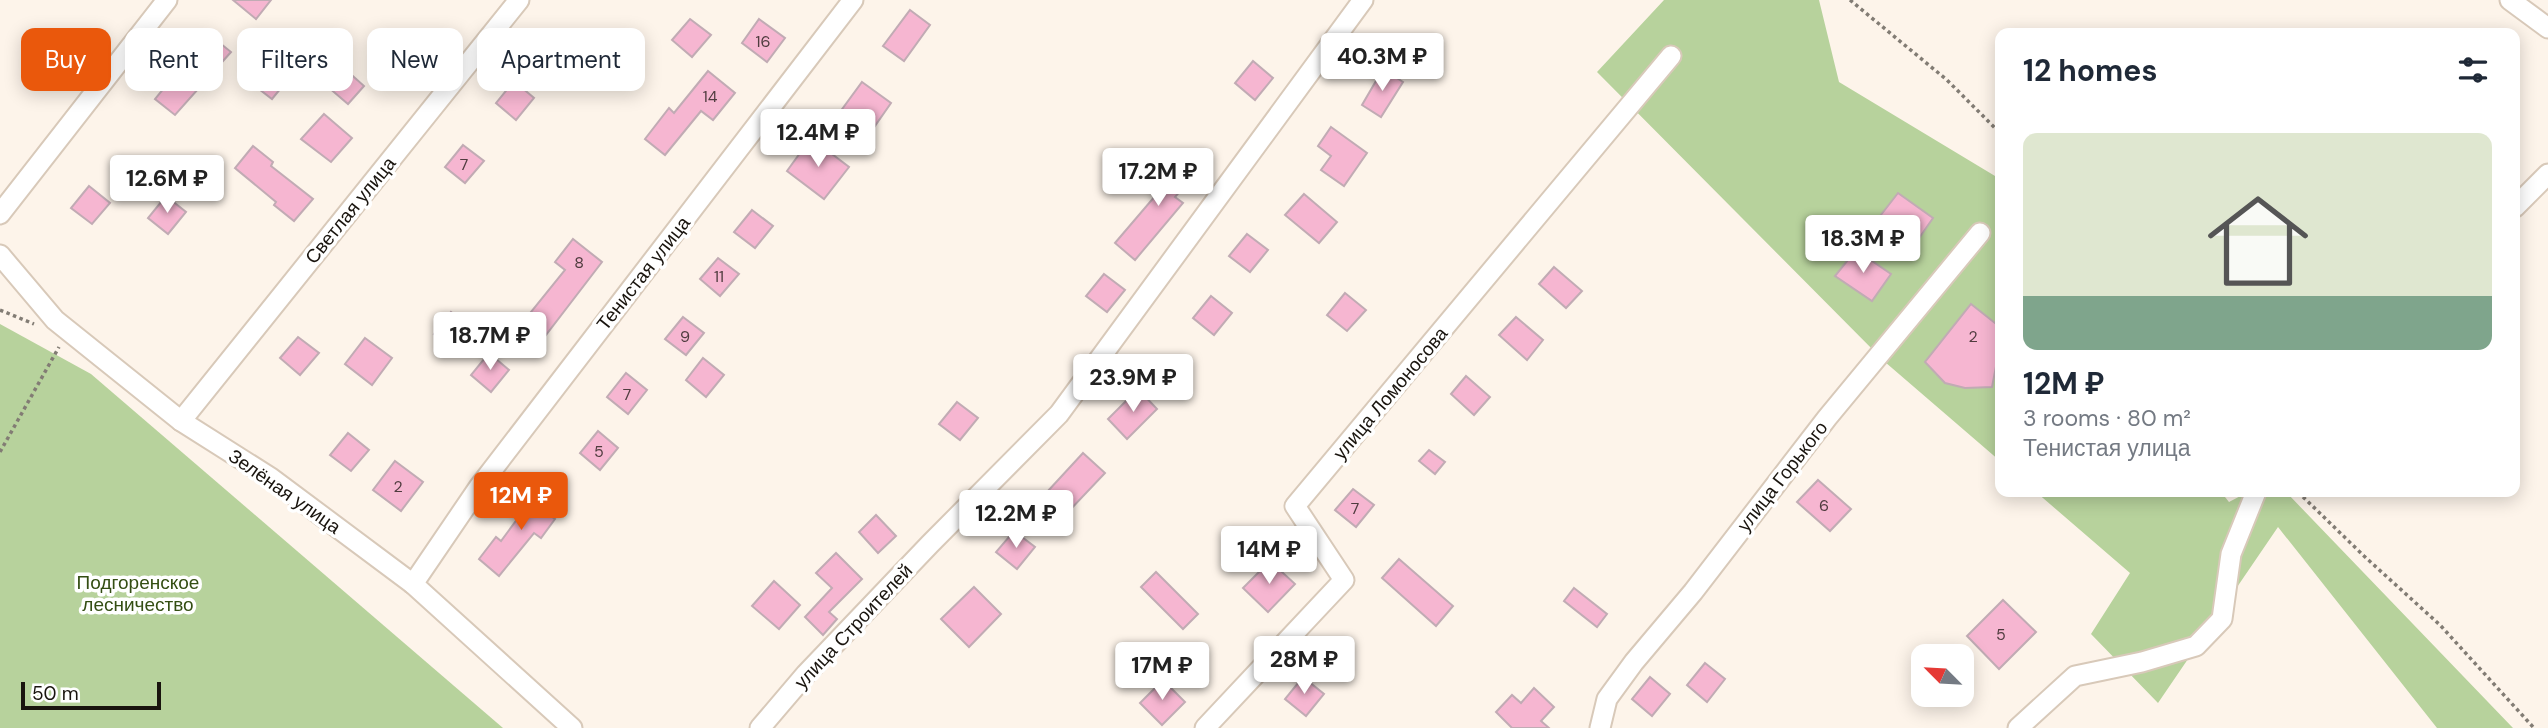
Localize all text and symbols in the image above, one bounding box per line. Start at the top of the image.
chip: Buy [21,28,111,91]
chip: Rent [125,28,223,91]
chip: Filters [237,28,353,91]
chip: New [367,28,463,91]
chip: Apartment [477,28,645,91]
house number: 16 [755,31,771,52]
pin: 40.3M ₽ [1317,34,1447,93]
text: 40.3M ₽ [1337,41,1427,71]
text: 12 homes [2023,51,2157,90]
icon: filters [2454,51,2492,89]
house number: 14 [703,86,718,107]
pin: 12.4M ₽ [753,110,883,169]
text: 12.4M ₽ [776,117,860,147]
pin: 17.2M ₽ [1093,148,1223,208]
street label: Светлая улица [299,151,402,269]
house number: 7 [460,154,468,175]
pin: 12.6M ₽ [102,156,232,215]
text: 17.2M ₽ [1118,156,1198,186]
text: 12.6M ₽ [126,163,208,193]
icon: home [2195,178,2321,304]
street label: Тенистая улица [591,211,696,336]
pin: 18.3M ₽ [1798,216,1928,275]
text: 18.3M ₽ [1821,223,1905,253]
house number: 8 [574,252,584,273]
house number: 11 [714,266,724,287]
pin: 18.7M ₽ [425,312,555,372]
text: 18.7M ₽ [449,320,531,350]
street label: улица Ломоносова [1328,321,1454,465]
house number: 9 [680,326,690,347]
house number: 2 [1968,326,1978,347]
pin: 23.9M ₽ [1068,354,1198,414]
text: 23.9M ₽ [1089,362,1177,392]
text: 12M ₽ [2023,364,2104,403]
house number: 7 [623,384,631,405]
text: 3 rooms · 80 m² [2023,403,2191,433]
street label: улица Горького [1731,416,1833,537]
text: Тенистая улица [2023,433,2190,463]
house number: 5 [594,441,604,462]
street label: Зелёная улица [224,443,346,540]
pin: 12M ₽ [472,472,570,532]
house number: 2 [393,476,403,497]
text: 12M ₽ [490,480,552,510]
pin: 12.2M ₽ [951,490,1081,550]
house number: 6 [1819,495,1829,516]
text: 12.2M ₽ [975,498,1057,528]
house number: 7 [1351,498,1359,519]
pin: 14M ₽ [1220,526,1318,586]
text: 14M ₽ [1237,534,1301,564]
street label: улица Строителей [789,559,918,694]
park label: Подгоренское лесничество [77,570,199,617]
house number: 5 [1996,624,2006,645]
pin: 28M ₽ [1255,636,1353,696]
pin: 17M ₽ [1113,642,1211,702]
text: 28M ₽ [1270,644,1338,674]
north arrow [1911,644,1974,707]
map controls [1911,644,1974,707]
text: 17M ₽ [1131,650,1193,680]
scale bar [21,679,161,711]
text: 50 m [32,681,79,706]

